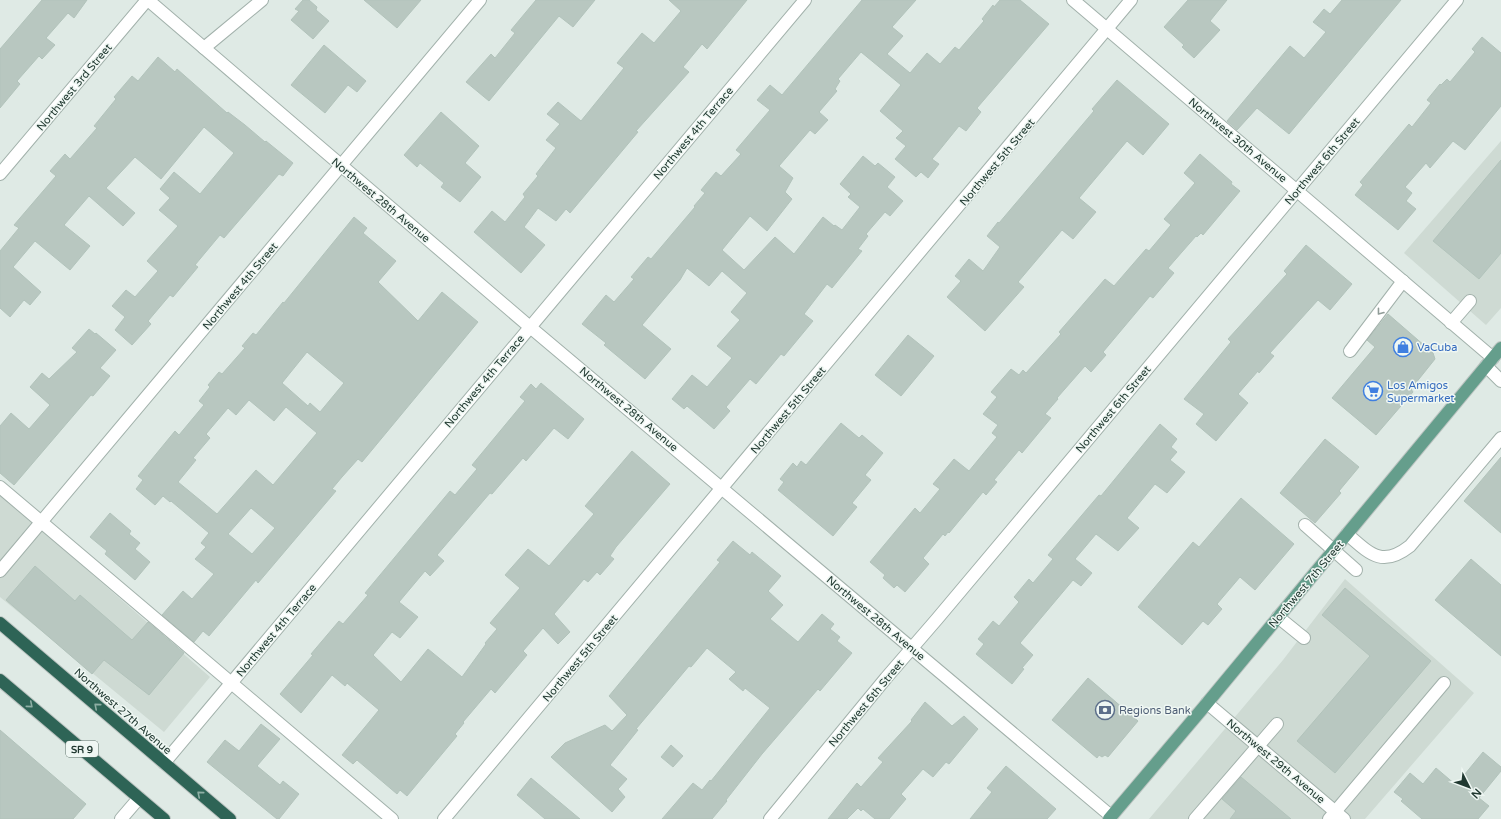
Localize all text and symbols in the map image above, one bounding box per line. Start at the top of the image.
street label: Northwest 3rd Street [34,41,115,134]
street label: Northwest 4th Terrace [651,84,736,182]
street label: Northwest 30th Avenue [1186,95,1290,185]
street label: Northwest 6th Street [1282,115,1363,208]
street label: Northwest 5th Street [957,116,1038,209]
street label: Northwest 28th Avenue [329,155,433,245]
street label: Northwest 4th Street [200,240,281,333]
one-way arrow [1377,308,1384,315]
street label: Northwest 4th Terrace [442,332,527,430]
shop icon: VaCuba [1392,336,1414,358]
place label: VaCuba [1417,341,1457,354]
street label: Northwest 6th Street [1073,363,1154,456]
street label: Northwest 28th Avenue [577,364,681,454]
street label: Northwest 5th Street [748,364,829,457]
place label: Los Amigos Supermarket [1387,379,1455,405]
supermarket icon: Los Amigos Supermarket [1362,380,1384,402]
street label: Northwest 7th Street [1266,538,1347,631]
street label: Northwest 28th Avenue [824,573,928,663]
street label: Northwest 4th Terrace [234,581,319,679]
street label: Northwest 5th Street [540,612,621,705]
street label: Northwest 6th Street [826,657,907,750]
street label: Northwest 27th Avenue [71,666,174,757]
bank icon: Regions Bank [1094,699,1116,721]
one-way arrow [25,700,32,707]
one-way arrow [94,703,102,710]
place label: Regions Bank [1119,704,1191,717]
street label: Northwest 29th Avenue [1224,716,1328,806]
road number: SR 9 [66,741,98,757]
north arrow [1449,767,1489,807]
text: N [1468,786,1484,801]
one-way arrow [198,791,205,798]

